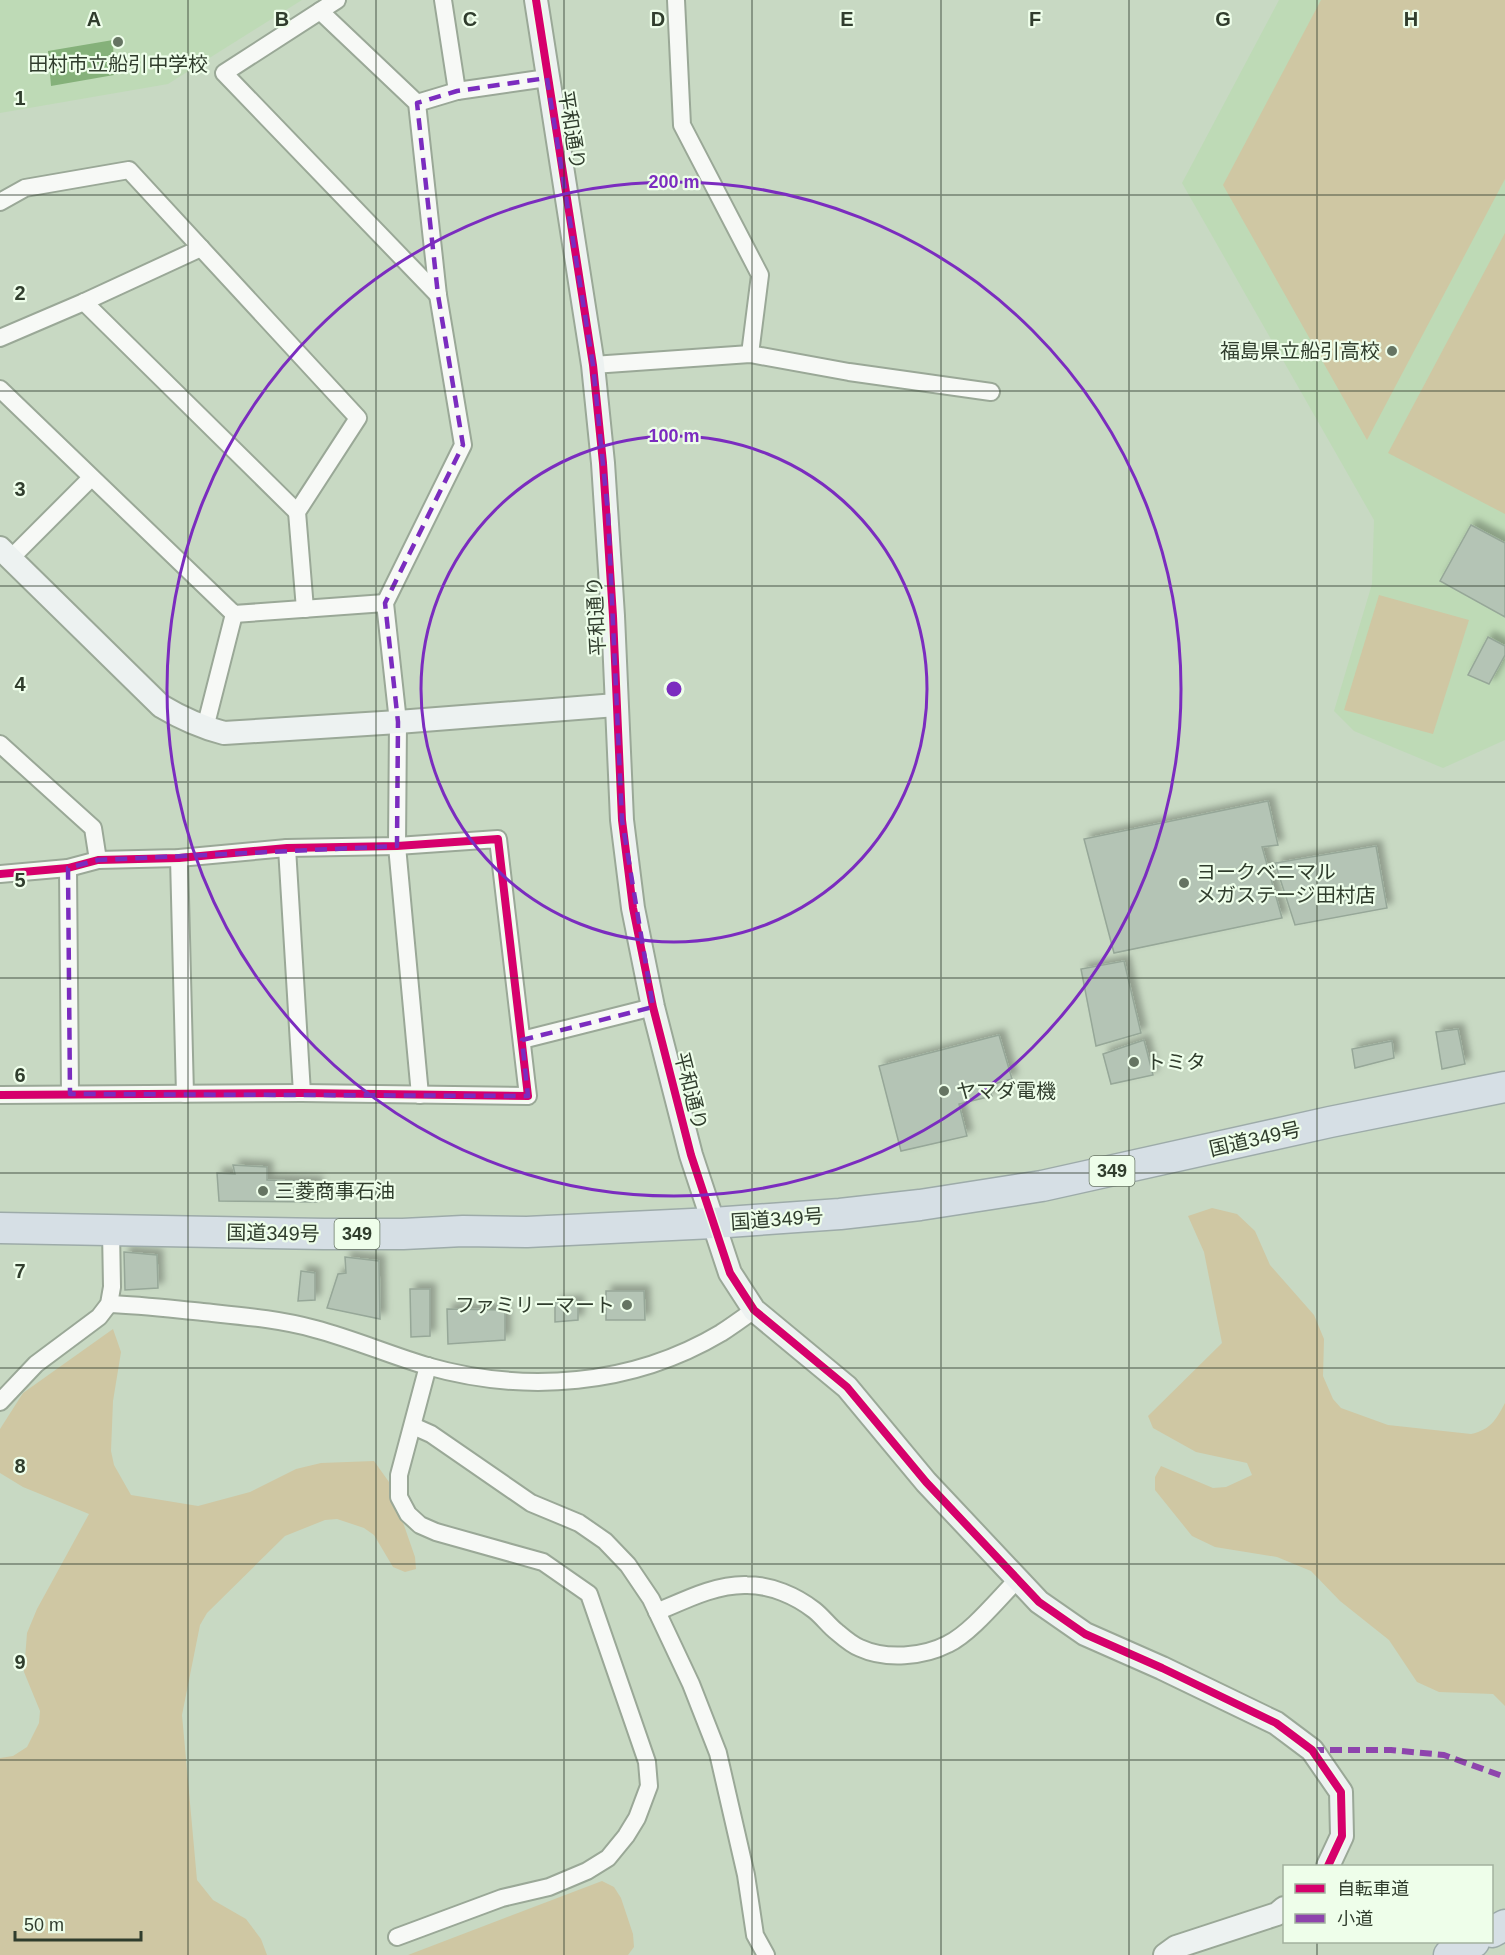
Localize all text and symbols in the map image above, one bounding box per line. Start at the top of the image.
text: A [87,8,101,30]
text: B [275,8,289,30]
text: C [463,8,477,30]
text: D [651,8,665,30]
text: E [840,8,854,30]
text: F [1029,8,1041,30]
text: G [1215,8,1231,30]
text: H [1404,8,1418,30]
marker: 田村市立船引中学校 [111,35,125,49]
place label: 田村市立船引中学校 [28,53,208,75]
text: 1 [14,87,26,109]
street label: 平和通り [555,89,589,171]
text: 200 m [648,172,700,192]
text: 2 [14,282,26,304]
place label: 福島県立船引高校 [1220,340,1380,362]
marker: 福島県立船引高校 [1385,344,1399,358]
text: 100 m [648,426,700,446]
text: 3 [14,478,26,500]
street label: 平和通り [583,575,609,657]
text: 4 [14,673,26,695]
centre of rings [664,679,684,699]
place label: ヨークベニマル メガステージ田村店 [1196,861,1376,906]
text: 5 [14,869,26,891]
marker: ヨークベニマル メガステージ田村店 [1177,876,1191,890]
street label: 平和通り [671,1050,711,1132]
place label: トミタ [1146,1051,1206,1073]
marker: トミタ [1127,1055,1141,1069]
text: 6 [14,1064,26,1086]
place label: ヤマダ電機 [956,1080,1056,1102]
marker: ヤマダ電機 [937,1084,951,1098]
street label: 国道349号 [1207,1118,1303,1160]
road number: 349 [1090,1156,1134,1186]
place label: 三菱商事石油 [275,1180,395,1202]
marker: 三菱商事石油 [256,1184,270,1198]
street label: 国道349号 [730,1205,824,1233]
road number: 349 [334,1219,380,1249]
street label: 国道349号 [226,1221,320,1245]
text: 7 [14,1260,26,1282]
place label: ファミリーマート [455,1294,615,1316]
marker: ファミリーマート [620,1298,634,1312]
text: 8 [14,1455,26,1477]
text: 9 [14,1651,26,1673]
legend [1283,1865,1493,1943]
text: 自転車道 [1337,1879,1409,1899]
scale bar [15,1904,141,1942]
text: 小道 [1337,1909,1373,1929]
text: 50 m [24,1915,64,1935]

